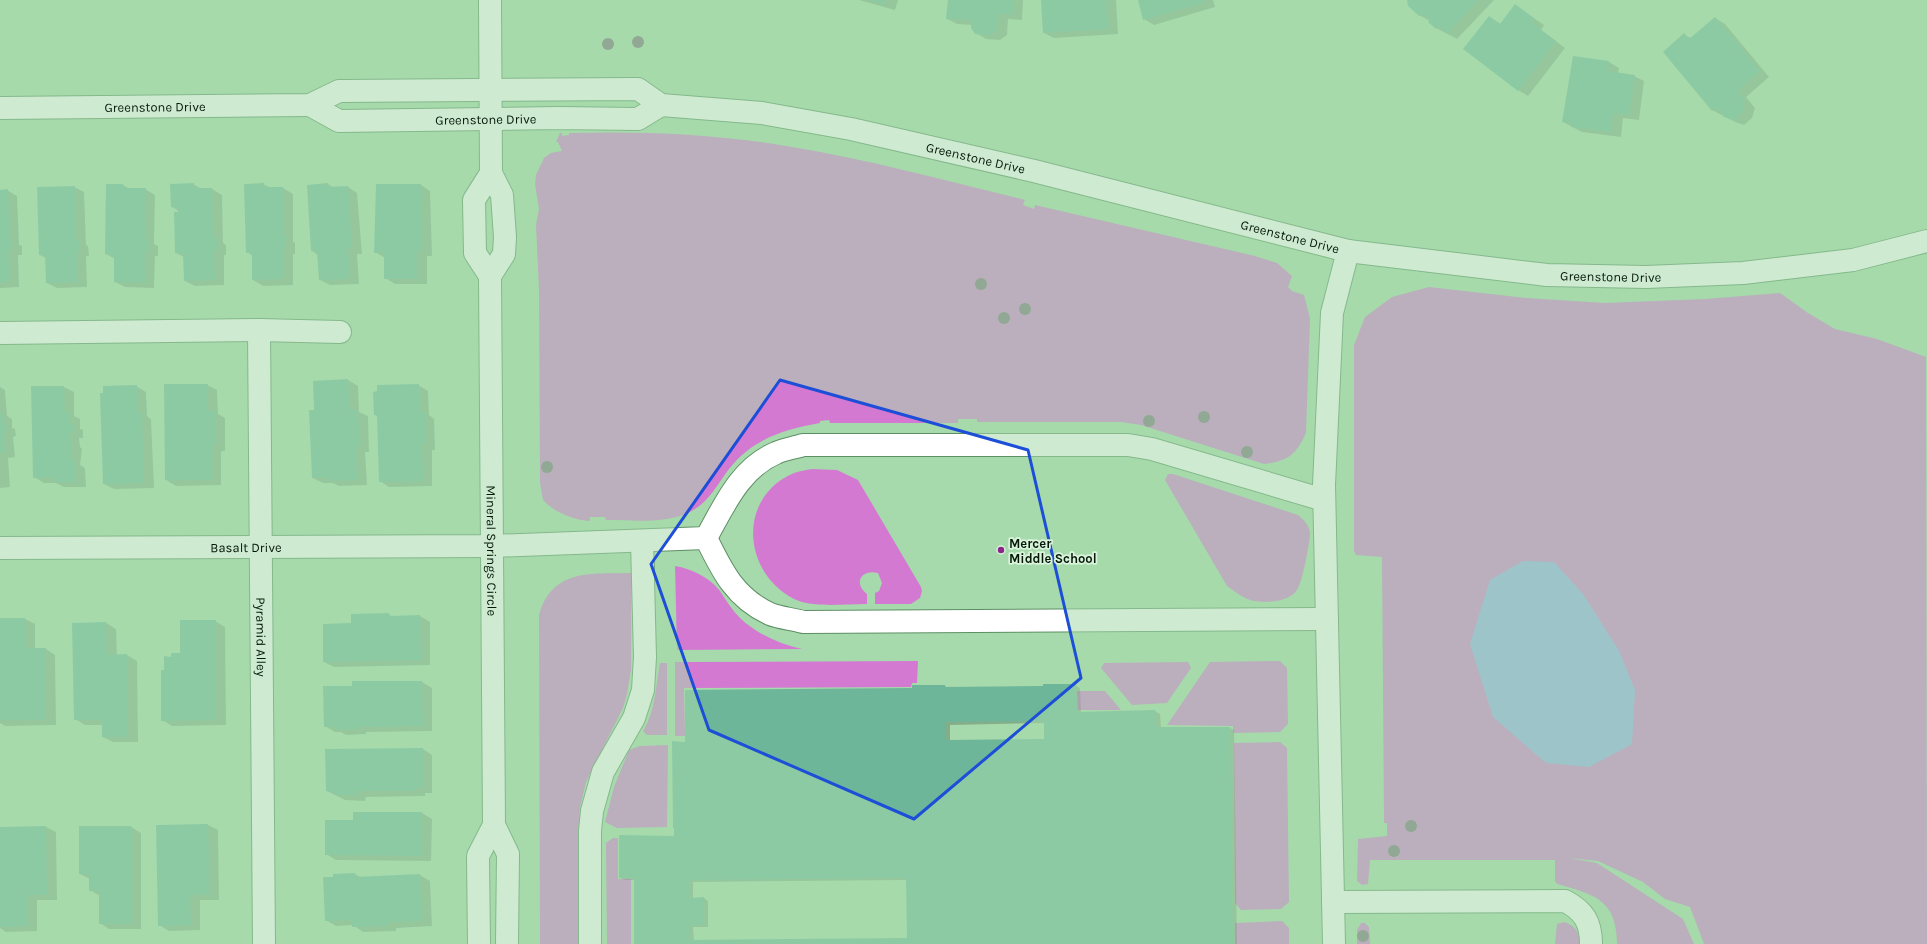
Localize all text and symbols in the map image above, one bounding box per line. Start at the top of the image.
street label: Greenstone Drive [104,99,206,114]
street label: Greenstone Drive [435,111,537,127]
street label: Greenstone Drive [925,139,1027,176]
street label: Greenstone Drive [1239,216,1341,256]
street label: Greenstone Drive [1560,268,1662,285]
street label: Mineral Springs Circle [484,485,500,616]
place label: Mercer Middle School [1009,536,1097,566]
street label: Basalt Drive [210,539,282,555]
marker: Mercer Middle School [996,545,1006,555]
street label: Pyramid Alley [254,597,269,677]

